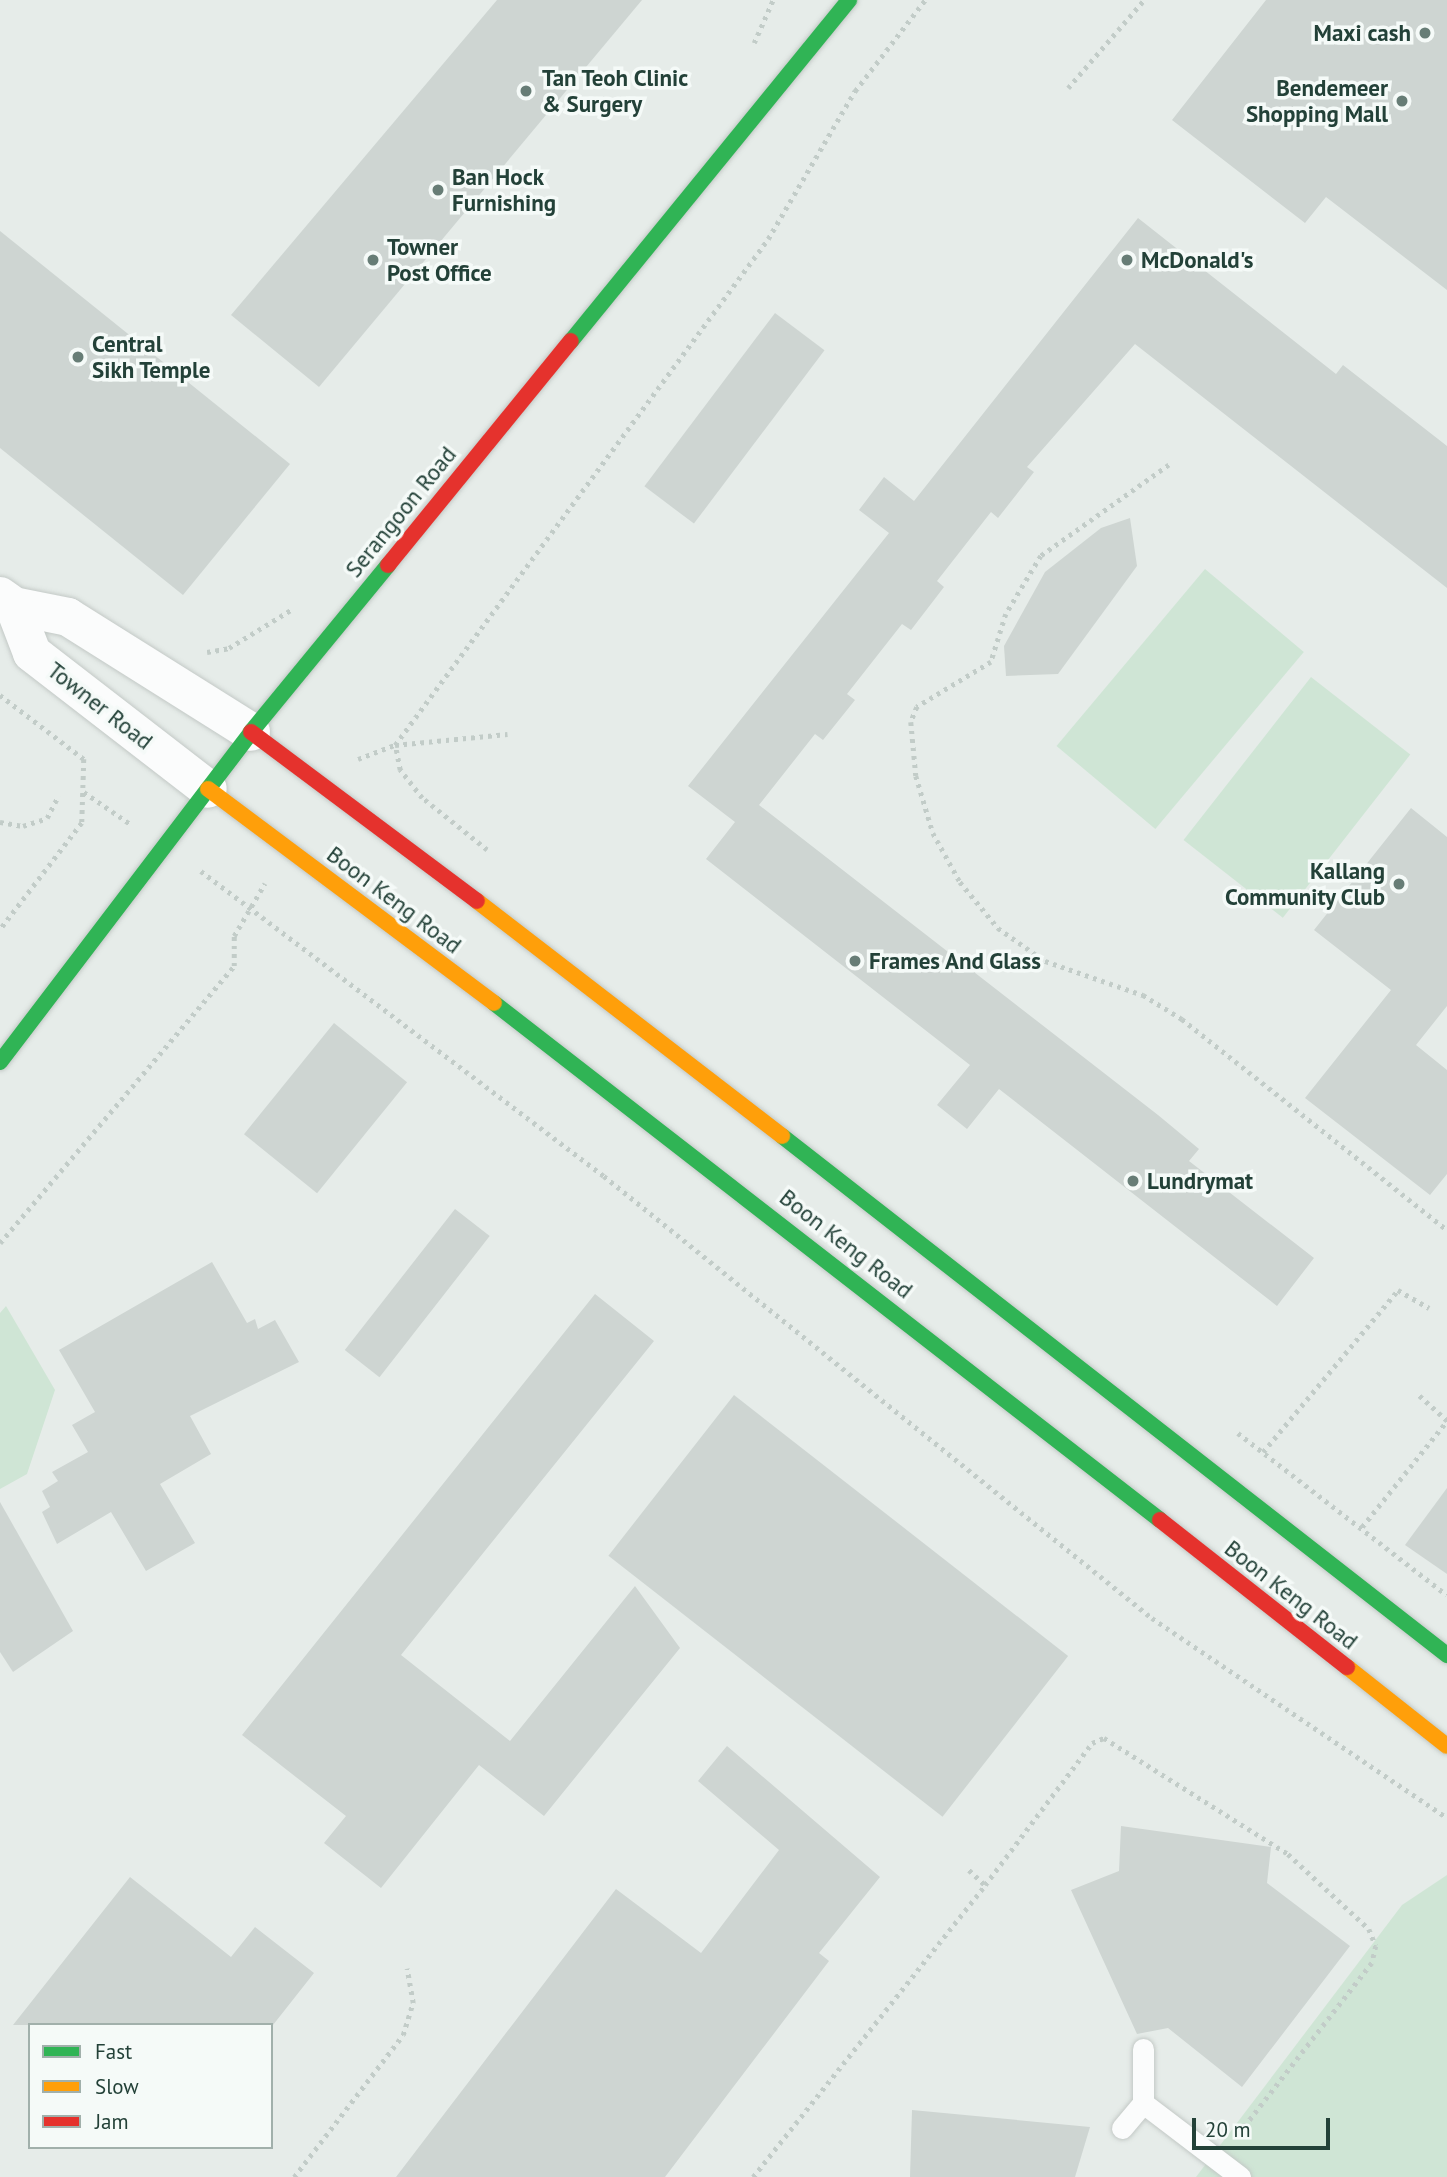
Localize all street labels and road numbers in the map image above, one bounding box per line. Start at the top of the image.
street label: Serangoon Road [340,441,462,583]
street label: Towner Road [42,656,158,756]
street label: Boon Keng Road [321,840,467,960]
street label: Boon Keng Road [774,1184,918,1304]
street label: Boon Keng Road [1219,1535,1363,1655]

